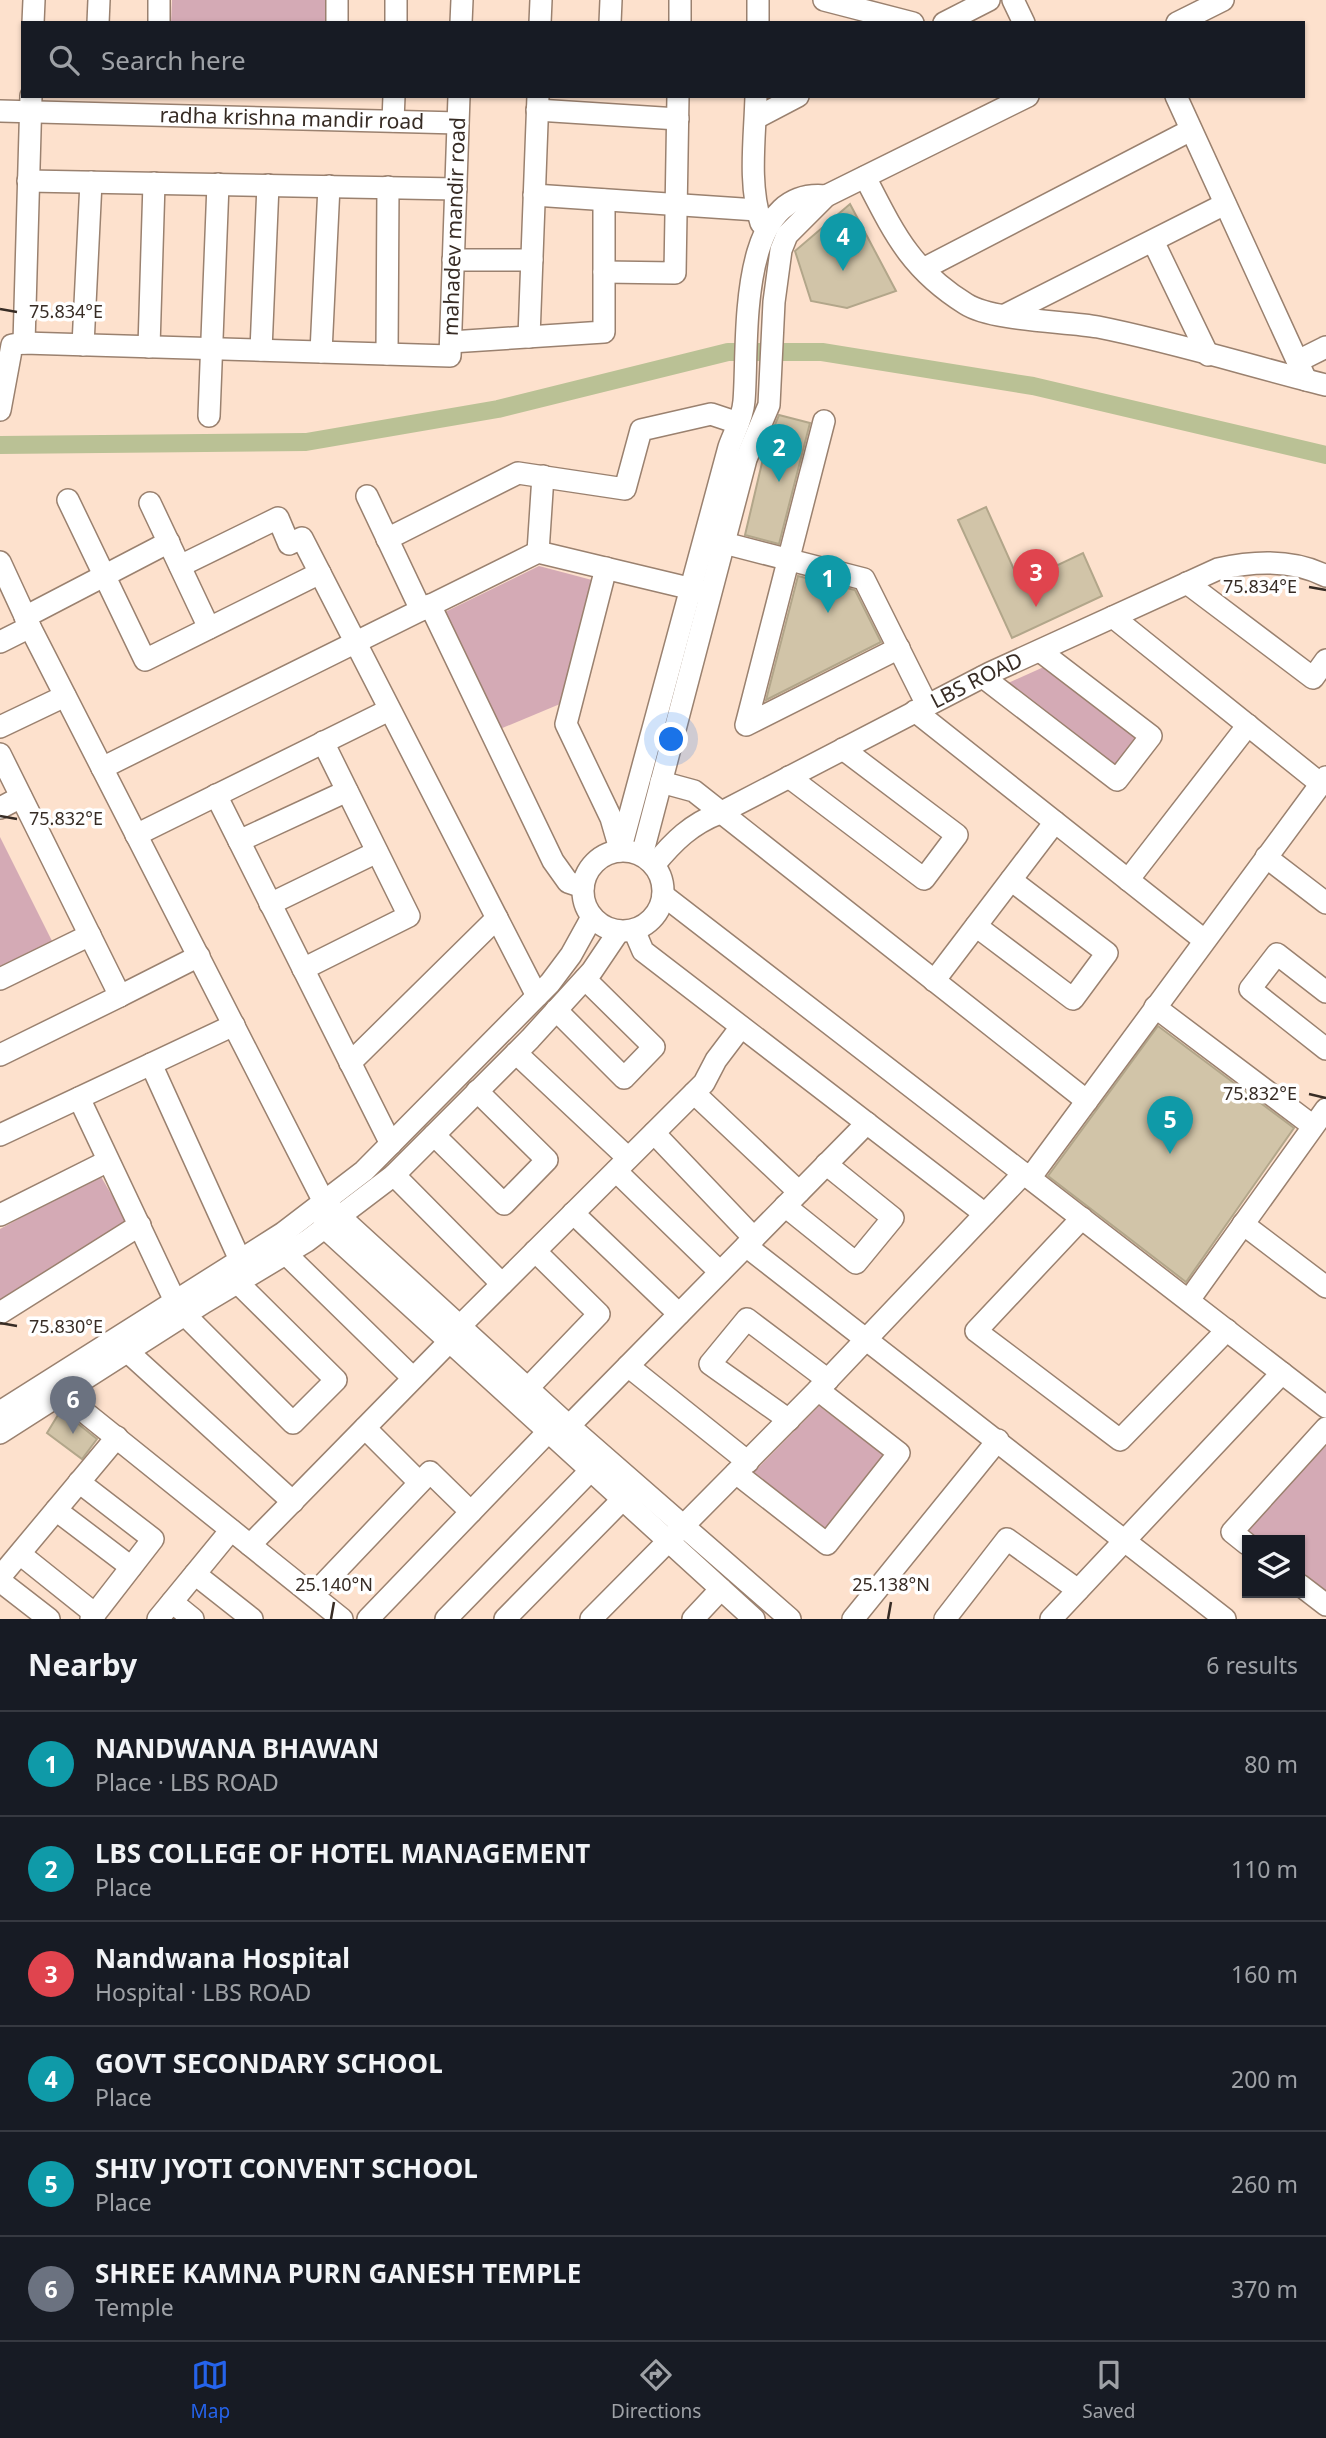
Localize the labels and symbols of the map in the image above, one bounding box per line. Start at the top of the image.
street label: radha krishna mandir road [159,100,424,135]
street label: mahadev mandir road [436,116,471,337]
pin: 4 [820,213,866,271]
text: 75.834°E [29,299,103,323]
pin: 2 [756,424,802,482]
pin: 3 [1013,549,1059,607]
pin: 1 [805,555,851,613]
text: 75.834°E [1223,574,1297,598]
street label: LBS ROAD [925,645,1027,714]
your location [654,722,688,756]
text: 75.832°E [29,806,103,830]
text: 75.832°E [1223,1081,1297,1105]
pin: 5 [1147,1096,1193,1154]
text: 75.830°E [29,1314,103,1338]
pin: 6 [50,1376,96,1434]
text: 25.140°N [295,1572,373,1596]
text: 25.138°N [852,1572,930,1596]

